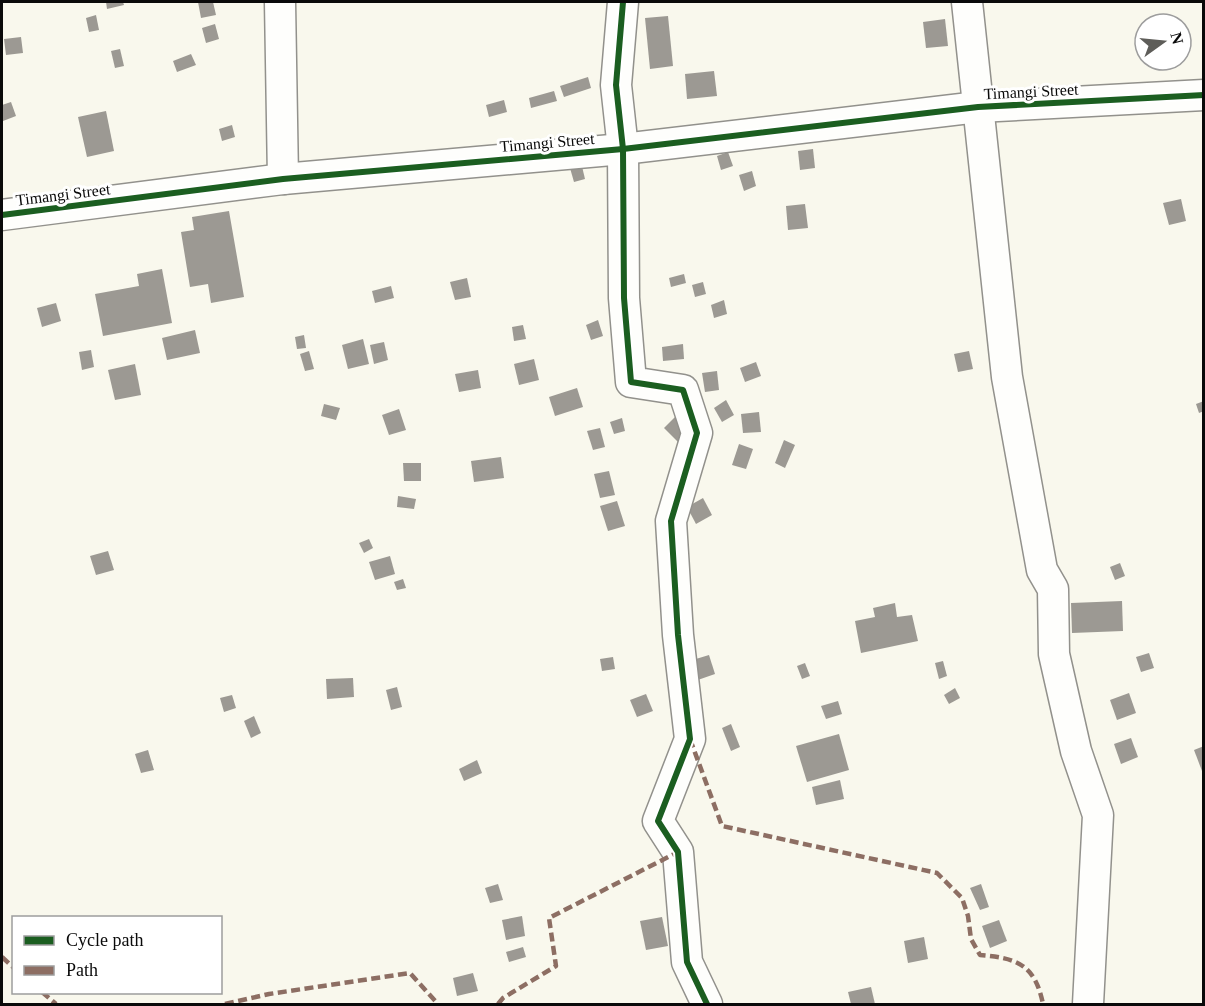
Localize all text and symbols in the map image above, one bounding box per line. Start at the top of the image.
north arrow [1133,12,1193,72]
text: N [1167,30,1187,46]
street label: Timangi Street [983,80,1079,103]
street label: Timangi Street [499,130,596,156]
street label: Timangi Street [15,180,112,210]
legend [12,916,222,994]
text: Cycle path [66,930,143,950]
text: Path [66,960,98,980]

